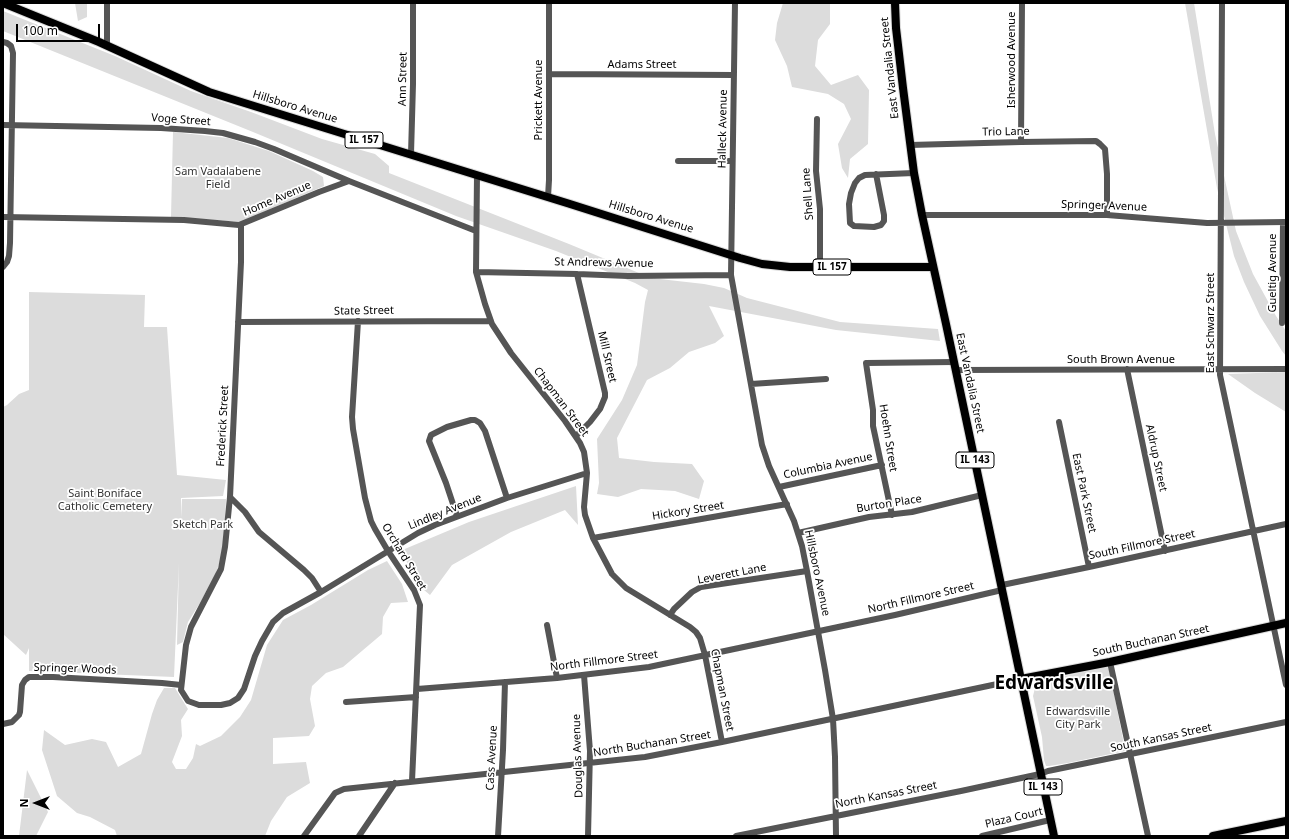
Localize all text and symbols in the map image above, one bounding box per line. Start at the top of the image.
street label: Isherwood Avenue [1005,12,1019,108]
scale bar [18,16,102,42]
street label: East Vandalia Street [878,17,902,119]
text: 100 m [23,22,58,39]
street label: Ann Street [396,52,410,106]
street label: Adams Street [607,58,677,72]
street label: Prickett Avenue [532,60,546,140]
street label: Hillsboro Avenue [251,88,339,126]
street label: Halleck Avenue [716,89,730,169]
street label: Voge Street [151,111,211,129]
street label: Trio Lane [982,125,1030,139]
road number: IL 157 [345,132,383,148]
park label: Sam Vadalabene Field [175,165,261,191]
street label: Shell Lane [800,167,816,221]
street label: Home Avenue [241,179,313,219]
street label: Hillsboro Avenue [607,198,695,236]
street label: Springer Avenue [1061,198,1147,214]
street label: Gueltig Avenue [1266,234,1280,312]
street label: St Andrews Avenue [554,256,654,270]
road number: IL 157 [813,259,851,275]
street label: East Schwarz Street [1204,273,1218,373]
street label: State Street [334,304,394,318]
street label: Mill Street [595,330,619,384]
street label: East Vandalia Street [953,332,987,434]
street label: South Brown Avenue [1067,353,1175,367]
street label: Chapman Street [531,365,591,439]
street label: Frederick Street [214,385,232,467]
street label: Hoehn Street [876,403,900,473]
street label: Aldrup Street [1142,423,1170,493]
street label: Columbia Avenue [782,450,874,482]
road number: IL 143 [956,452,994,468]
street label: East Park Street [1069,452,1099,534]
park label: Saint Boniface Catholic Cemetery [58,487,152,513]
street label: Lindley Avenue [406,491,484,533]
street label: Burton Place [855,492,923,516]
street label: Hickory Street [651,499,725,523]
park label: Sketch Park [173,518,233,532]
street label: Orchard Street [379,521,429,593]
street label: South Fillmore Street [1088,527,1196,563]
street label: Hillsboro Avenue [801,529,833,617]
street label: Leverett Lane [696,561,768,587]
street label: North Fillmore Street [867,579,975,617]
street label: South Buchanan Street [1092,622,1210,660]
street label: North Fillmore Street [549,648,659,674]
street label: Chapman Street [708,648,736,732]
street label: Springer Woods [33,661,117,677]
district label: Edwardsville [994,673,1114,695]
park label: Edwardsville City Park [1046,705,1110,731]
street label: Douglas Avenue [570,714,586,798]
street label: South Kansas Street [1109,721,1213,755]
street label: Cass Avenue [484,725,500,791]
street label: North Buchanan Street [592,728,712,760]
street label: North Kansas Street [834,779,938,811]
road number: IL 143 [1024,779,1062,795]
north arrow [16,783,56,823]
text: N [16,799,31,807]
street label: Plaza Court [984,805,1044,831]

